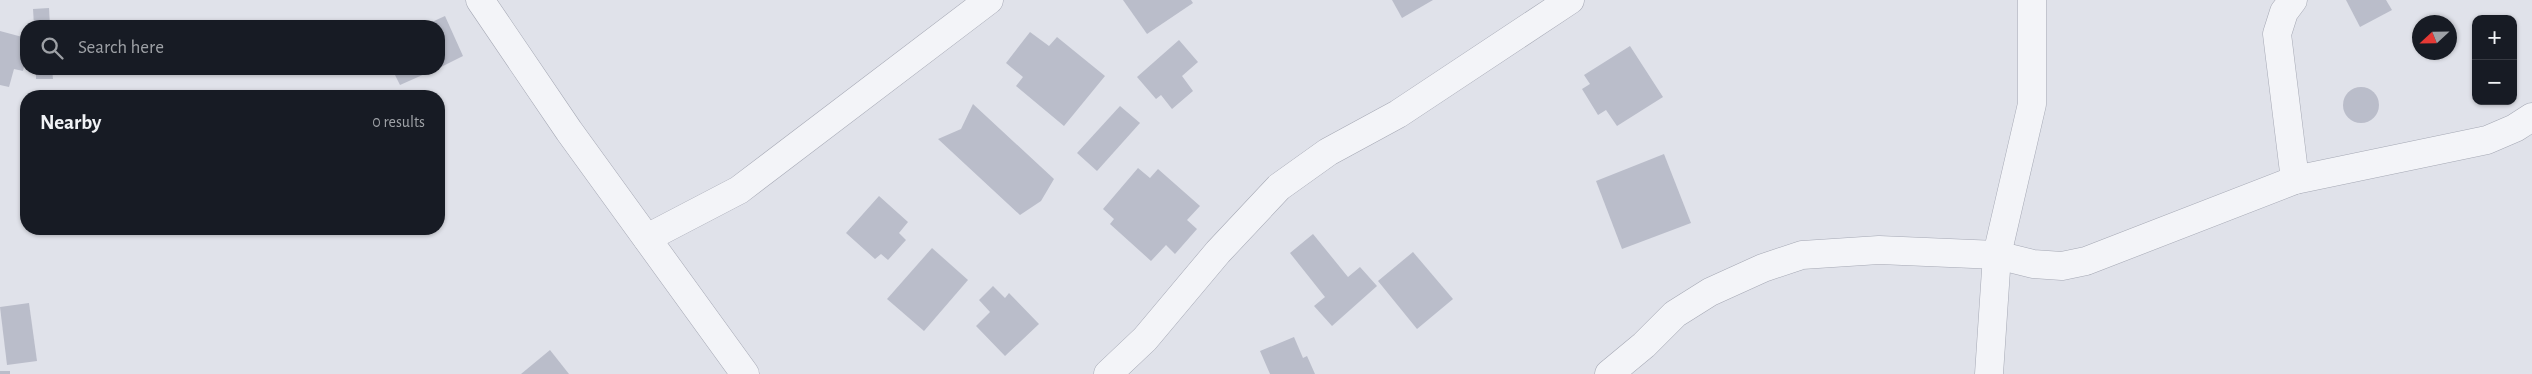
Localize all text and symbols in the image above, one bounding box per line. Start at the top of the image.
north arrow [2412,15,2457,60]
map controls [2472,15,2517,105]
button: + [2472,15,2517,60]
search box [20,20,445,75]
icon: search [38,34,66,62]
text: Search here [78,38,164,57]
button: − [2472,60,2517,105]
text: Nearby [40,112,101,133]
text: 0 results [372,114,425,130]

